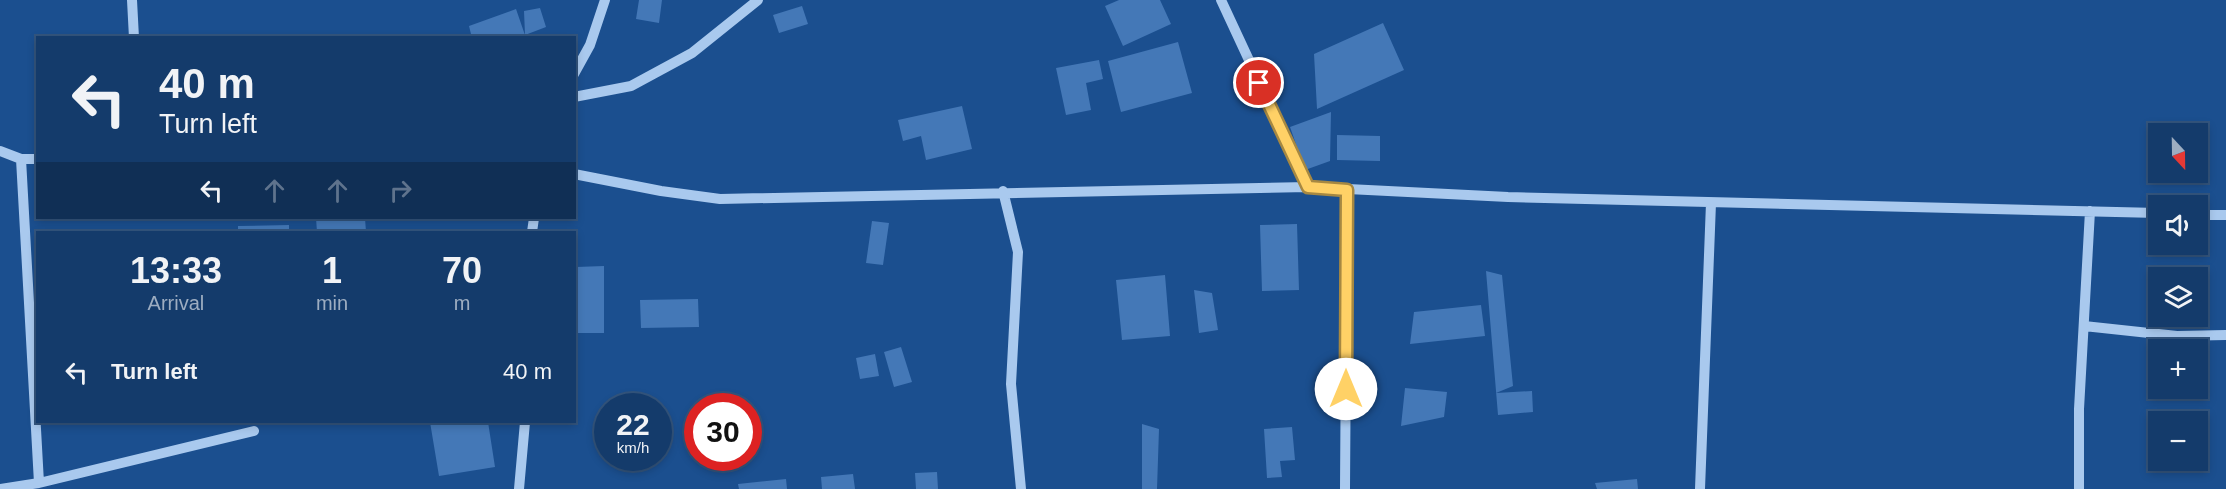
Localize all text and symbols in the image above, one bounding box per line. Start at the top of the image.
pin [1233,57,1284,108]
icon: left [60,60,138,138]
text: 40 m [159,60,255,107]
icon: arrive [1242,66,1275,99]
text: Turn left [159,109,257,139]
north arrow [2148,123,2208,183]
map controls [2148,123,2208,471]
icon: left [195,174,228,207]
icon: ahead [258,174,291,207]
icon: ahead [321,174,354,207]
icon: right [384,174,417,207]
button: sound [2148,195,2208,255]
text: 13:33 [130,250,222,291]
text: 1 [322,250,342,291]
text: 70 [442,250,482,291]
button: layers [2148,267,2208,327]
text: Arrival [148,292,204,314]
text: min [316,292,348,314]
text: m [454,292,470,314]
button: + [2148,339,2208,399]
icon: left [60,356,93,389]
position arrow [1314,357,1378,421]
text: Turn left [111,359,197,384]
text: 40 m [503,359,552,384]
speed limit sign: 30 [684,393,762,471]
text: 22 [616,408,650,441]
button: − [2148,411,2208,471]
text: km/h [617,439,649,456]

